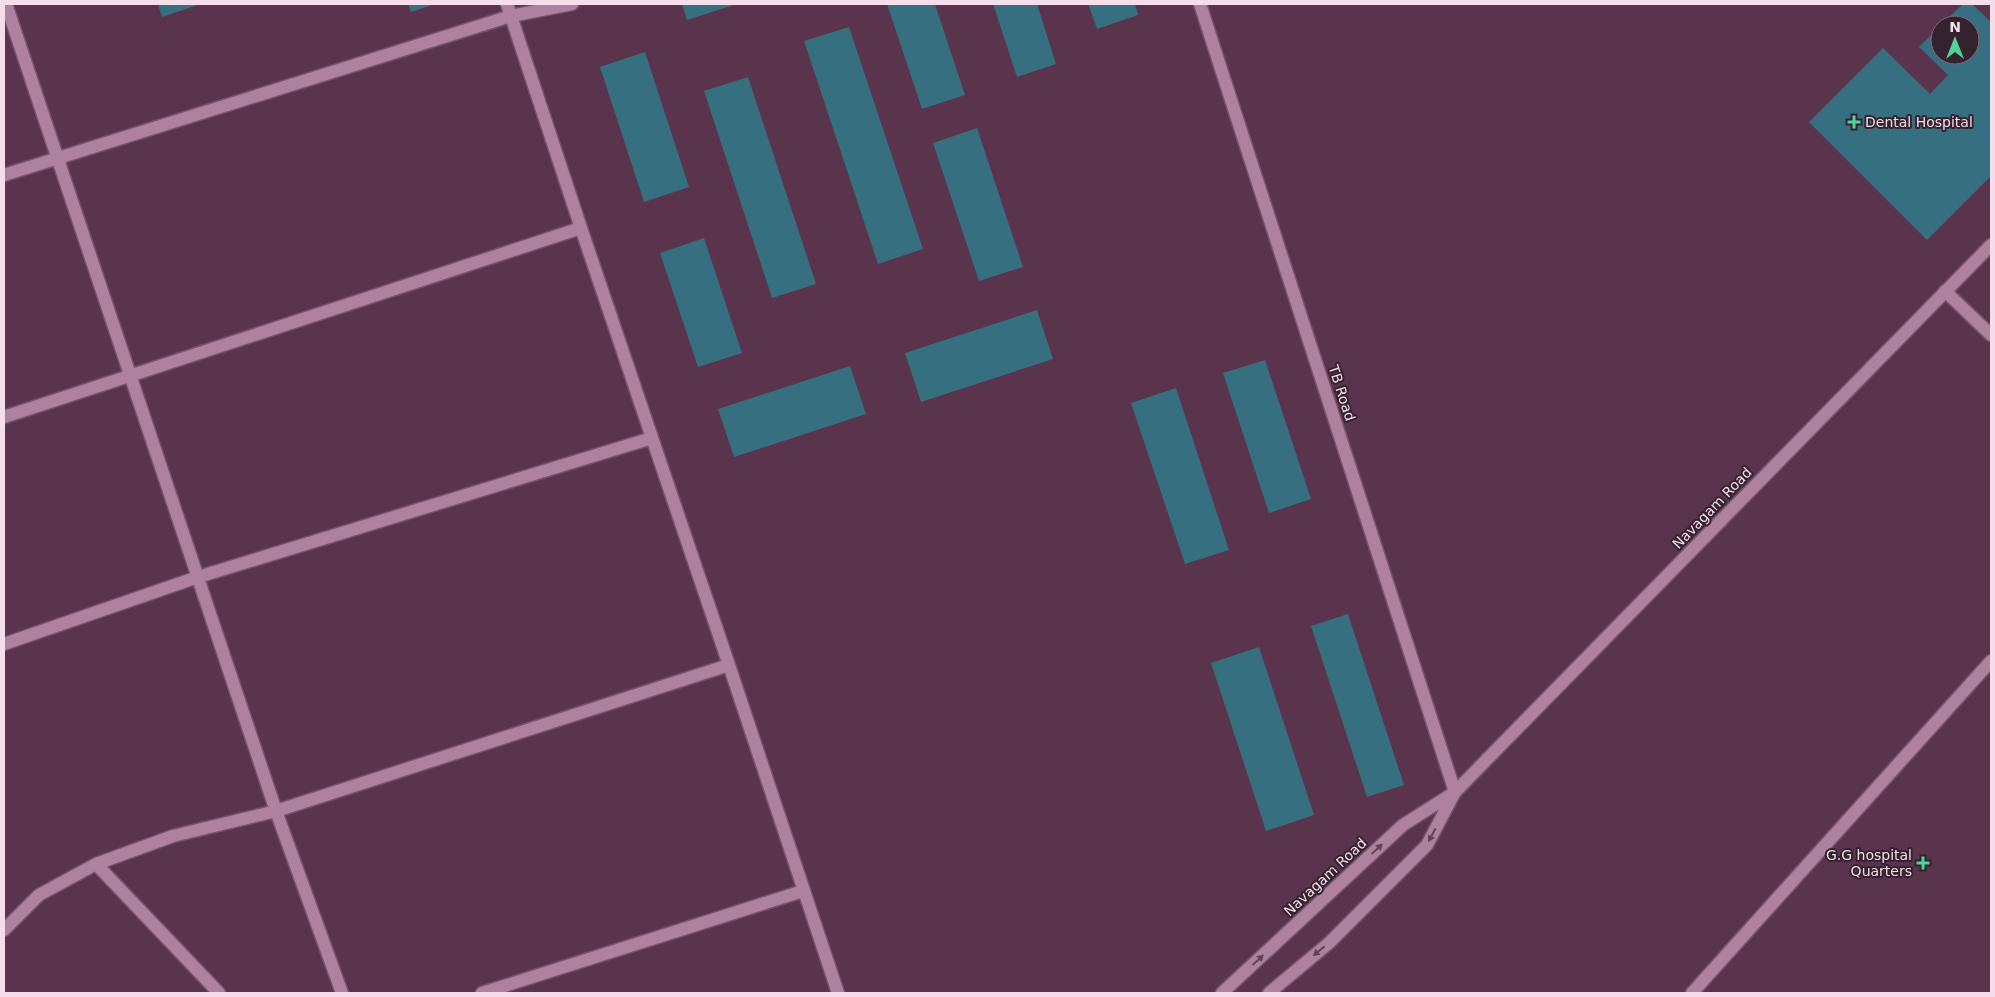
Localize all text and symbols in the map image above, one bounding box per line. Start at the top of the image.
north arrow [1930,15,1980,65]
text: N [1949,19,1961,35]
place label: Dental Hospital [1865,114,1973,130]
marker: Dental Hospital [1847,115,1861,129]
street label: TB Road [1325,362,1359,423]
street label: Navagam Road [1669,464,1755,552]
one-way arrow [1428,828,1436,843]
street label: Navagam Road [1281,835,1369,919]
one-way arrow [1370,843,1382,855]
place label: G.G hospital Quarters [1826,847,1912,879]
marker: G.G hospital Quarters [1916,856,1930,870]
one-way arrow [1313,945,1325,956]
one-way arrow [1251,954,1263,966]

